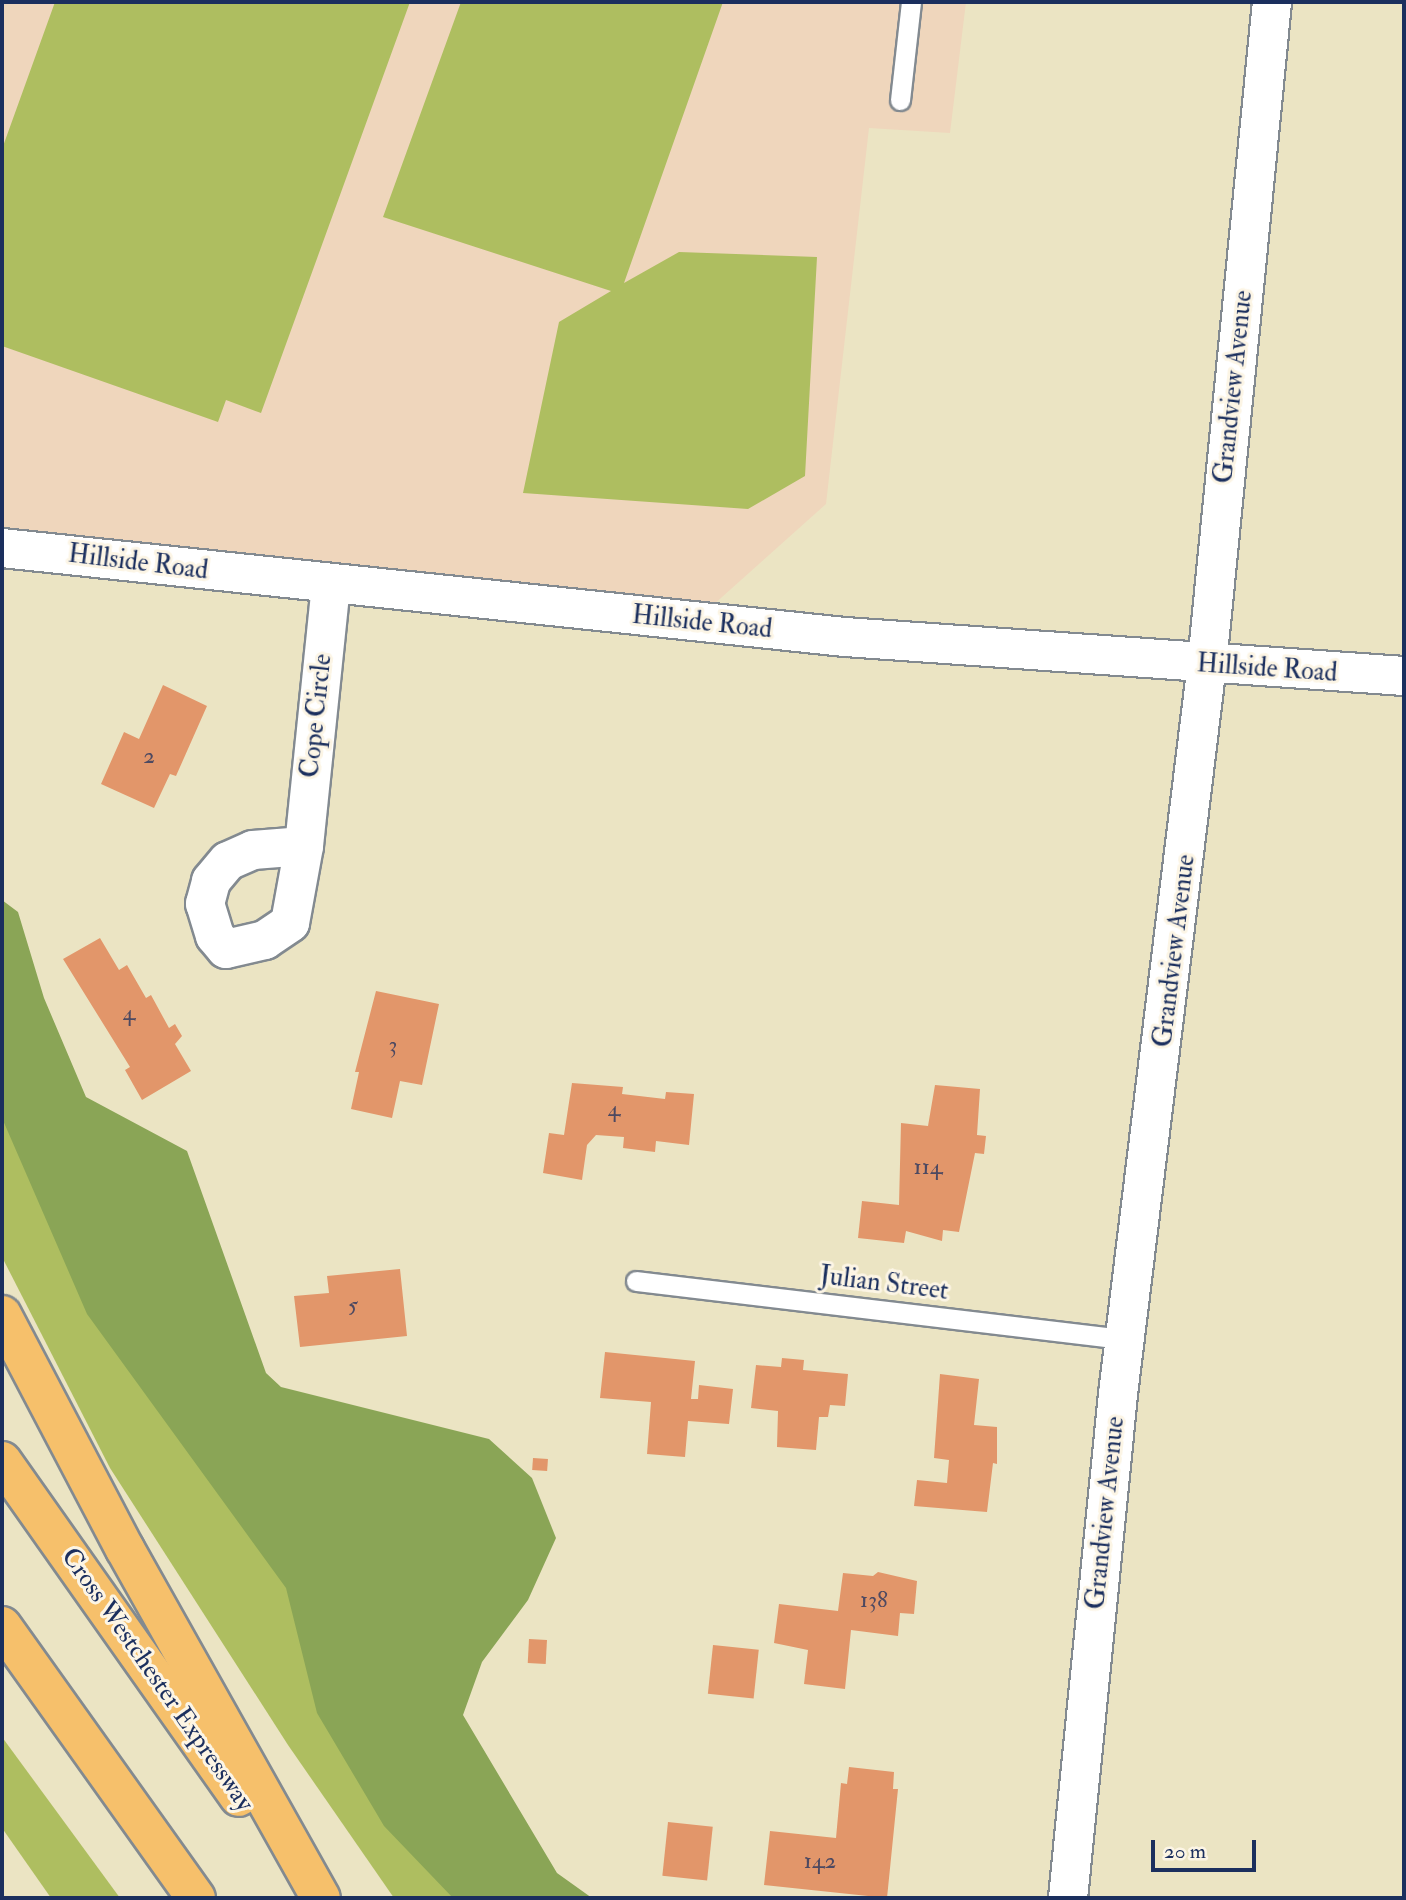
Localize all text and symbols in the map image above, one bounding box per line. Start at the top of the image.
street label: Grandview Avenue [1208,289,1260,485]
street label: Hillside Road [66,539,210,587]
street label: Hillside Road [630,600,774,646]
street label: Hillside Road [1196,649,1338,689]
street label: Cope Circle [295,653,339,779]
house number: 2 [143,742,155,770]
street label: Grandview Avenue [1148,853,1202,1049]
house number: 4 [123,999,135,1027]
house number: 3 [389,1031,397,1059]
house number: 4 [608,1095,620,1123]
house number: 114 [914,1153,942,1181]
street label: Julian Street [818,1261,950,1307]
house number: 5 [348,1291,358,1319]
street label: Grandview Avenue [1080,1415,1132,1611]
street label: Cross Westchester Expressway [54,1542,260,1818]
house number: 138 [860,1586,888,1614]
scale bar [1154,1826,1259,1870]
text: 20 m [1164,1838,1206,1865]
house number: 142 [804,1847,836,1875]

